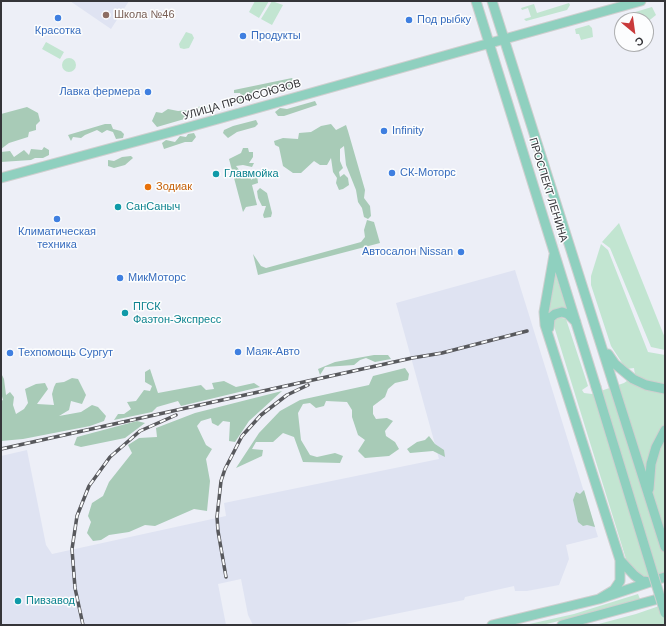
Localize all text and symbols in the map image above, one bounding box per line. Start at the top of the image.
place label: Школа №46 [114,8,175,22]
marker: Школа №46 [101,10,111,20]
north arrow [614,12,654,52]
marker: Красотка [53,13,63,23]
place label: Под рыбку [417,13,471,27]
marker: Под рыбку [404,15,414,25]
place label: Красотка [35,24,81,38]
place label: Продукты [251,29,301,43]
marker: Продукты [238,31,248,41]
text: С [633,34,646,49]
street label: УЛИЦА ПРОФСОЮЗОВ [182,77,302,123]
place label: Лавка фермера [59,85,140,99]
marker: Лавка фермера [143,87,153,97]
place label: Infinity [392,124,424,138]
marker: Infinity [379,126,389,136]
street label: ПРОСПЕКТ ЛЕНИНА [526,136,570,244]
place label: СК-Моторс [400,166,456,180]
place label: Главмойка [224,167,279,181]
marker: СК-Моторс [387,168,397,178]
marker: Главмойка [211,169,221,179]
place label: Зодиак [156,180,192,194]
marker: Зодиак [143,182,153,192]
place label: СанСаныч [126,200,180,214]
marker: СанСаныч [113,202,123,212]
marker: Климатическая техника [52,214,62,224]
place label: Климатическая техника [18,225,96,251]
place label: Автосалон Nissan [362,245,453,259]
marker: Автосалон Nissan [456,247,466,257]
place label: МикМоторс [128,271,186,285]
marker: МикМоторс [115,273,125,283]
place label: ПГСК Фаэтон-Экспресс [133,300,221,326]
marker: ПГСК Фаэтон-Экспресс [120,308,130,318]
place label: Маяк-Авто [246,345,300,359]
place label: Техпомощь Сургут [18,346,113,360]
marker: Маяк-Авто [233,347,243,357]
marker: Техпомощь Сургут [5,348,15,358]
place label: Пивзавод [26,594,75,608]
marker: Пивзавод [13,596,23,606]

